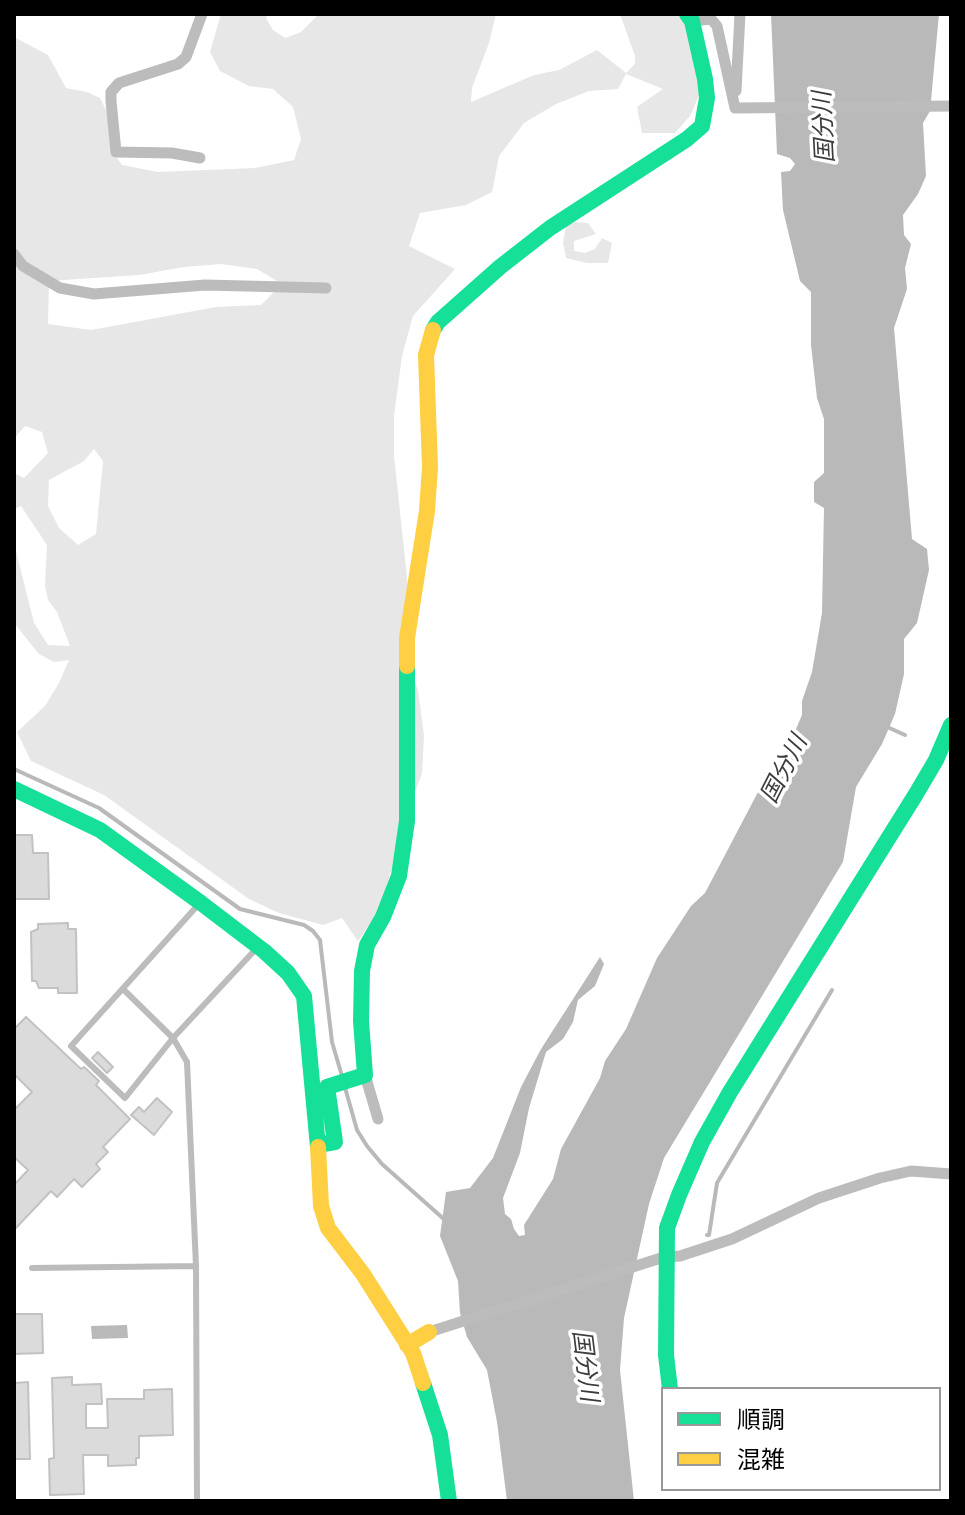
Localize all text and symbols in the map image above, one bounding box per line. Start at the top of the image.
water label: 国分川 [810,90,842,164]
water label: 国分川 [757,731,815,809]
water label: 国分川 [564,1329,602,1403]
legend [661,1387,941,1491]
text: 順調 [737,1403,785,1438]
text: 混雑 [737,1443,785,1478]

